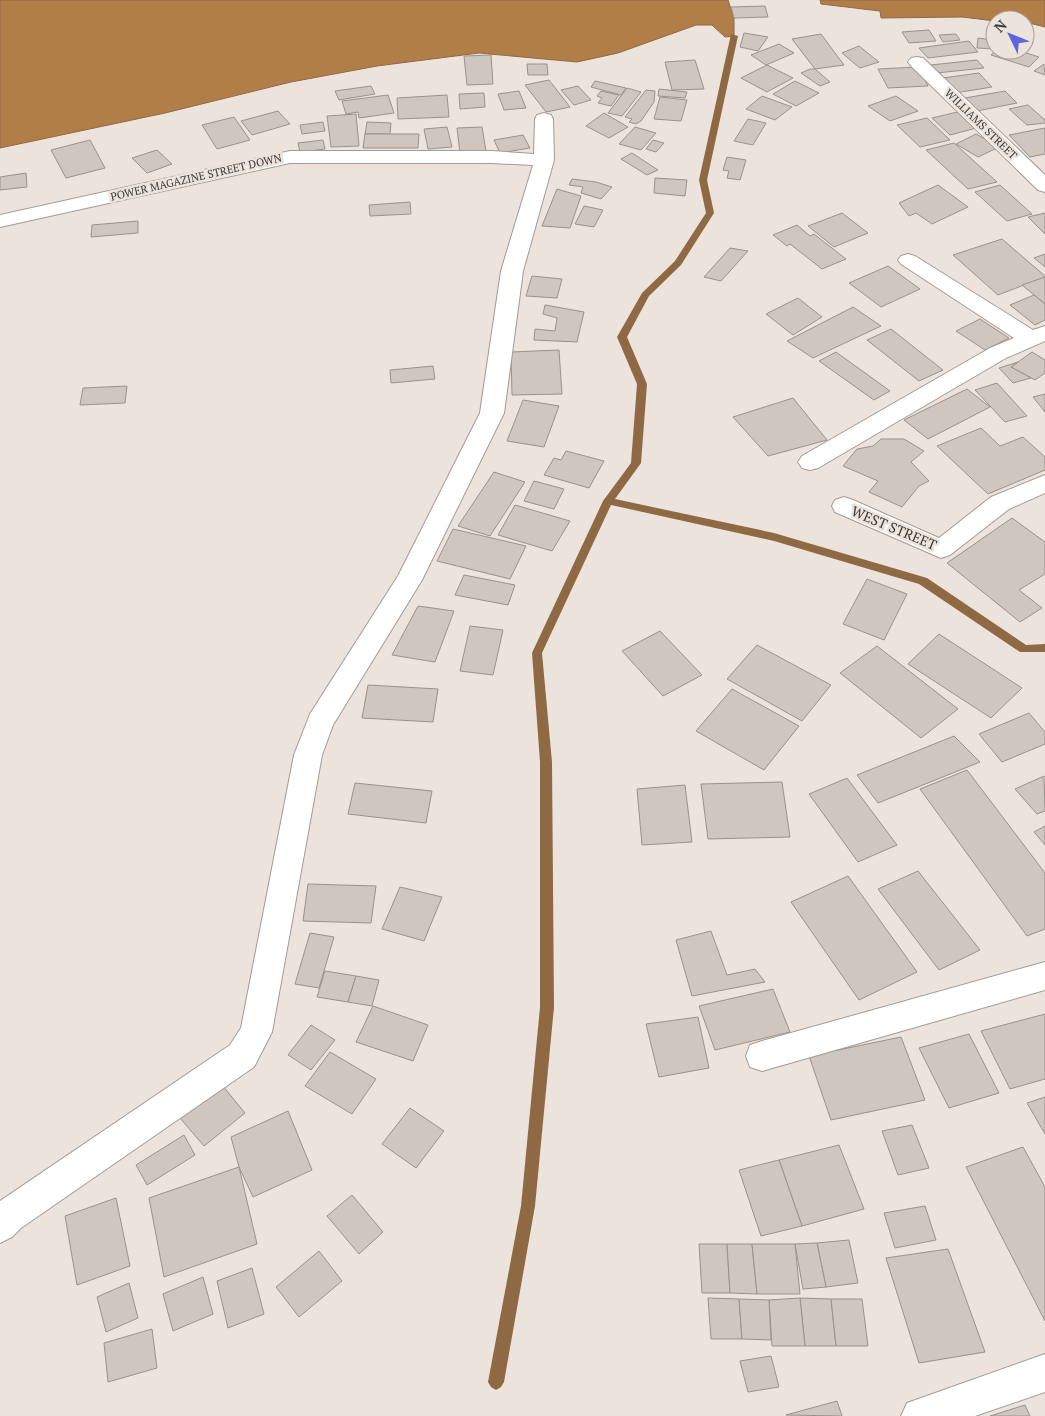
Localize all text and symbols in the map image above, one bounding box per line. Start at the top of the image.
north arrow [985,10,1035,60]
text: N [990,15,1011,36]
street label: WILLIAMS STREET [942,86,1020,162]
street label: POWER MAGAZINE STREET DOWN [109,150,283,204]
street label: WEST STREET [849,501,940,554]

